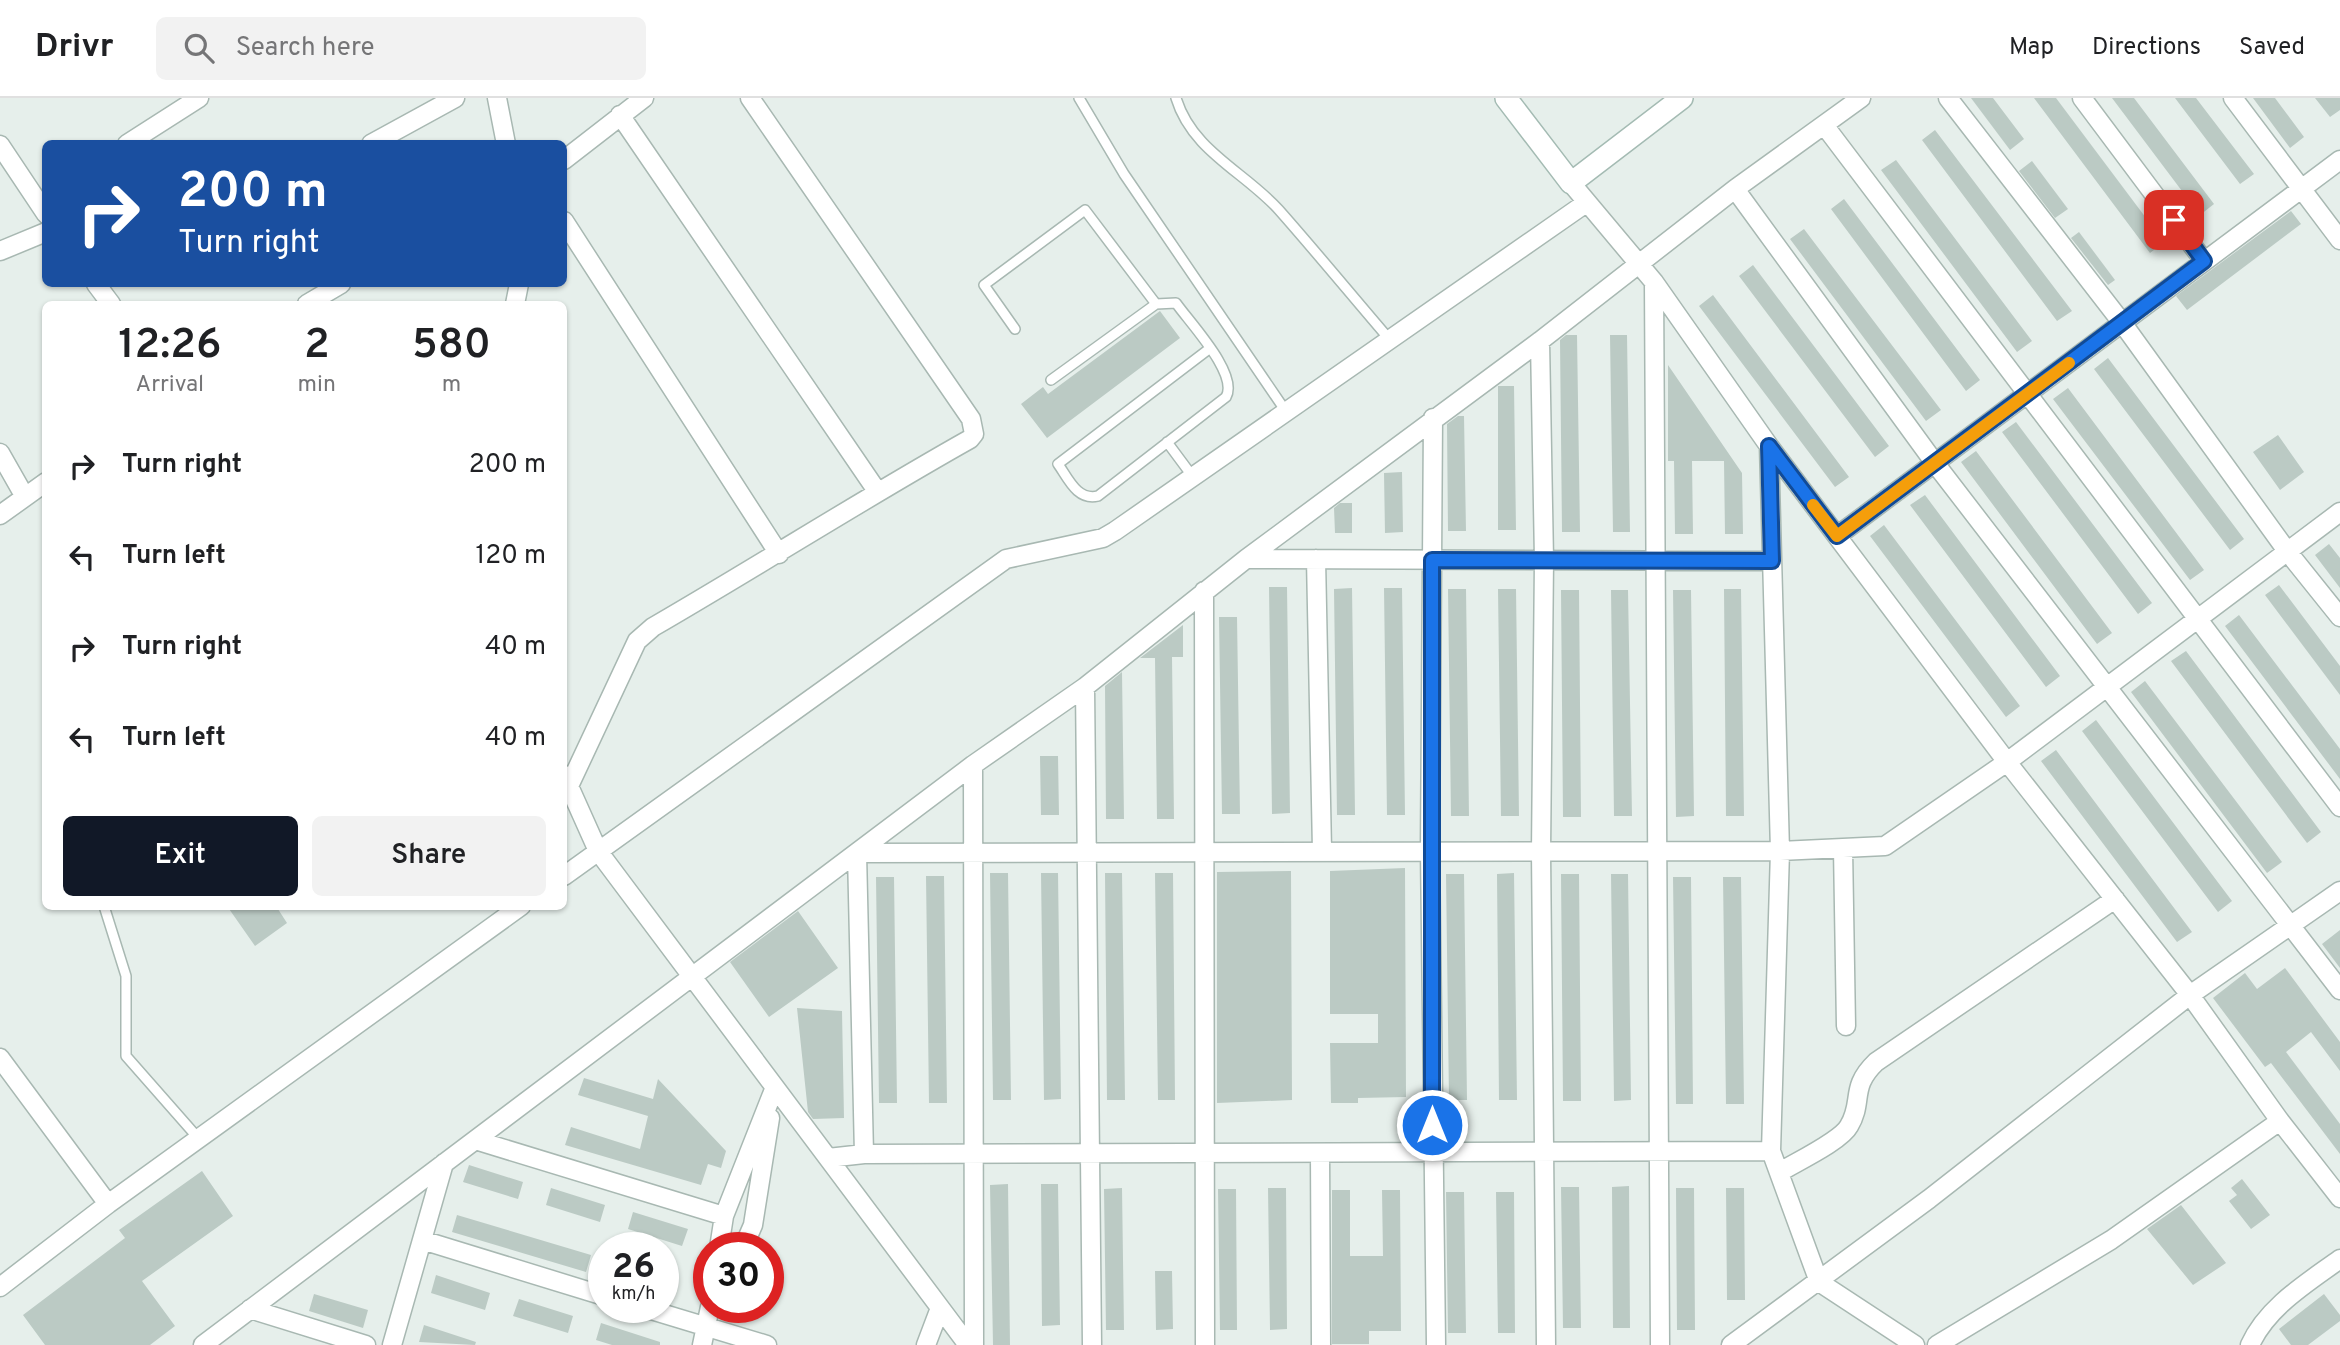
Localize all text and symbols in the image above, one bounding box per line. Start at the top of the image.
search box [156,17,646,80]
text: Drivr [35,27,114,69]
icon: search [180,29,218,67]
text: Search here [236,32,375,65]
text: Map [2009,33,2054,63]
text: Directions [2092,33,2201,63]
text: Saved [2239,33,2305,63]
text: 200 m [178,163,328,225]
icon: right [63,168,154,259]
pin [2144,190,2204,250]
icon: arrive [2155,201,2193,239]
text: Turn right [178,224,320,264]
text: 12:26 [118,320,221,373]
text: 2 [304,320,330,373]
text: 580 [412,320,491,373]
text: Arrival [136,371,204,400]
text: min [298,371,336,400]
text: m [442,371,461,400]
icon: right [63,447,101,485]
text: Turn right [122,449,242,482]
text: 200 m [469,449,546,482]
icon: left [63,538,101,576]
text: Turn left [122,540,226,573]
text: 120 m [476,540,546,573]
icon: right [63,629,101,667]
text: Turn right [122,631,242,664]
text: 40 m [485,631,546,664]
icon: left [63,720,101,758]
text: Turn left [122,722,226,755]
text: 40 m [485,722,546,755]
button: Exit [63,816,298,896]
button: Share [312,816,546,896]
position arrow [1395,1088,1469,1162]
speed limit sign: 30 [693,1232,784,1323]
text: 26 [612,1246,655,1290]
text: km/h [612,1283,655,1306]

